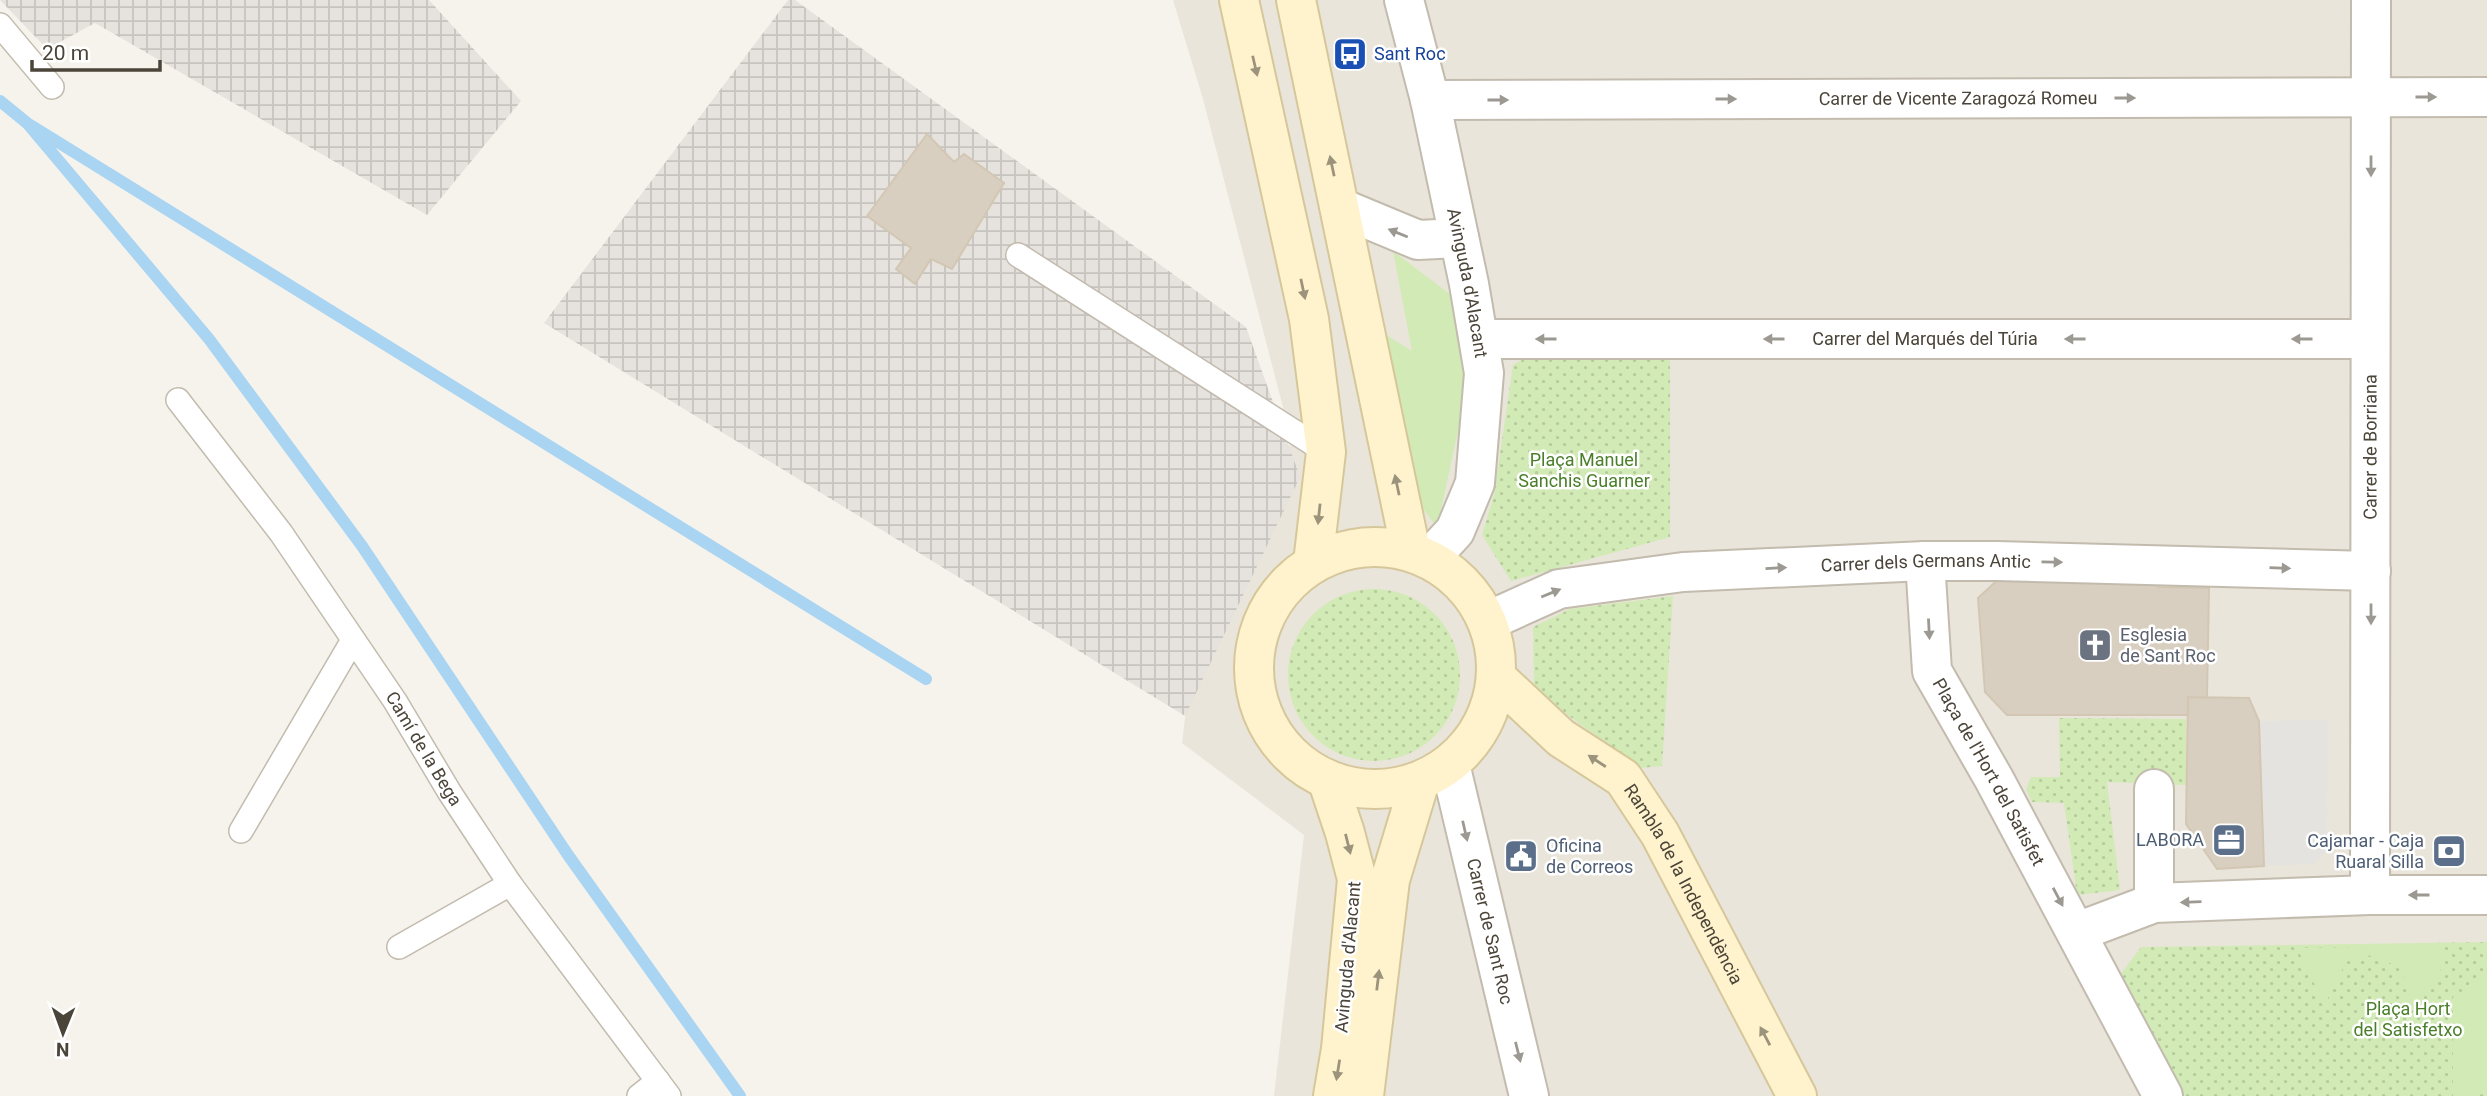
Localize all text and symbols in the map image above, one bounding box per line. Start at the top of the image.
scale bar [32,28,159,72]
bus stop icon: Sant Roc [1331,35,1369,73]
text: 20 m [42,41,89,65]
place label: Sant Roc [1374,43,1446,64]
one-way arrow [1249,56,1260,78]
street label: Carrer de Vicente Zaragozá Romeu [1819,87,2097,109]
one-way arrow [2415,91,2437,103]
one-way arrow [2114,92,2136,104]
one-way arrow [1715,93,1737,105]
one-way arrow [1488,94,1510,106]
one-way arrow [1326,155,1337,177]
one-way arrow [2365,155,2377,177]
street label: Avinguda d'Alacant [1443,206,1492,359]
one-way arrow [1388,227,1409,238]
one-way arrow [1297,278,1308,300]
street label: Carrer del Marqués del Túria [1812,328,2038,349]
one-way arrow [1535,333,1557,345]
one-way arrow [1762,333,1784,345]
one-way arrow [2063,333,2085,345]
one-way arrow [2291,333,2313,345]
street label: Carrer de Borriana [2359,374,2381,520]
park label: Plaça Manuel Sanchis Guarner [1518,449,1650,491]
one-way arrow [1392,474,1403,496]
one-way arrow [1313,503,1324,525]
street label: Carrer dels Germans Antic [1820,550,2031,576]
one-way arrow [2041,556,2063,568]
one-way arrow [2269,562,2291,574]
one-way arrow [1765,563,1787,574]
one-way arrow [1540,588,1561,599]
one-way arrow [2365,603,2377,625]
one-way arrow [1924,619,1935,641]
place label: Esglesia de Sant Roc [2120,624,2216,666]
church icon: Esglesia de Sant Roc [2076,626,2114,664]
street label: Plaça de l'Hort del Satisfet [1928,674,2049,869]
street label: Camí de la Bega [382,687,467,810]
one-way arrow [1587,755,1607,768]
street label: Rambla de la Independència [1620,780,1748,988]
one-way arrow [1460,820,1471,842]
office icon: LABORA [2210,821,2248,859]
place label: LABORA [2136,829,2204,850]
place label: Cajamar - Caja Ruaral Silla [2307,830,2424,872]
bank icon: Cajamar - Caja Ruaral Silla [2430,832,2468,870]
one-way arrow [1343,833,1354,855]
place label: Oficina de Correos [1546,835,1633,877]
public building icon: Oficina de Correos [1502,837,1540,875]
street label: Carrer de Sant Roc [1463,856,1518,1006]
street label: Avinguda d'Alacant [1330,880,1365,1034]
one-way arrow [2052,888,2064,907]
one-way arrow [2408,889,2430,901]
one-way arrow [2180,896,2202,907]
one-way arrow [1373,968,1384,990]
north arrow [28,998,98,1068]
park label: Plaça Hort del Satisfetxo [2353,998,2463,1040]
one-way arrow [1759,1026,1771,1045]
text: N [56,1038,70,1061]
one-way arrow [1513,1041,1524,1063]
one-way arrow [1332,1059,1343,1081]

